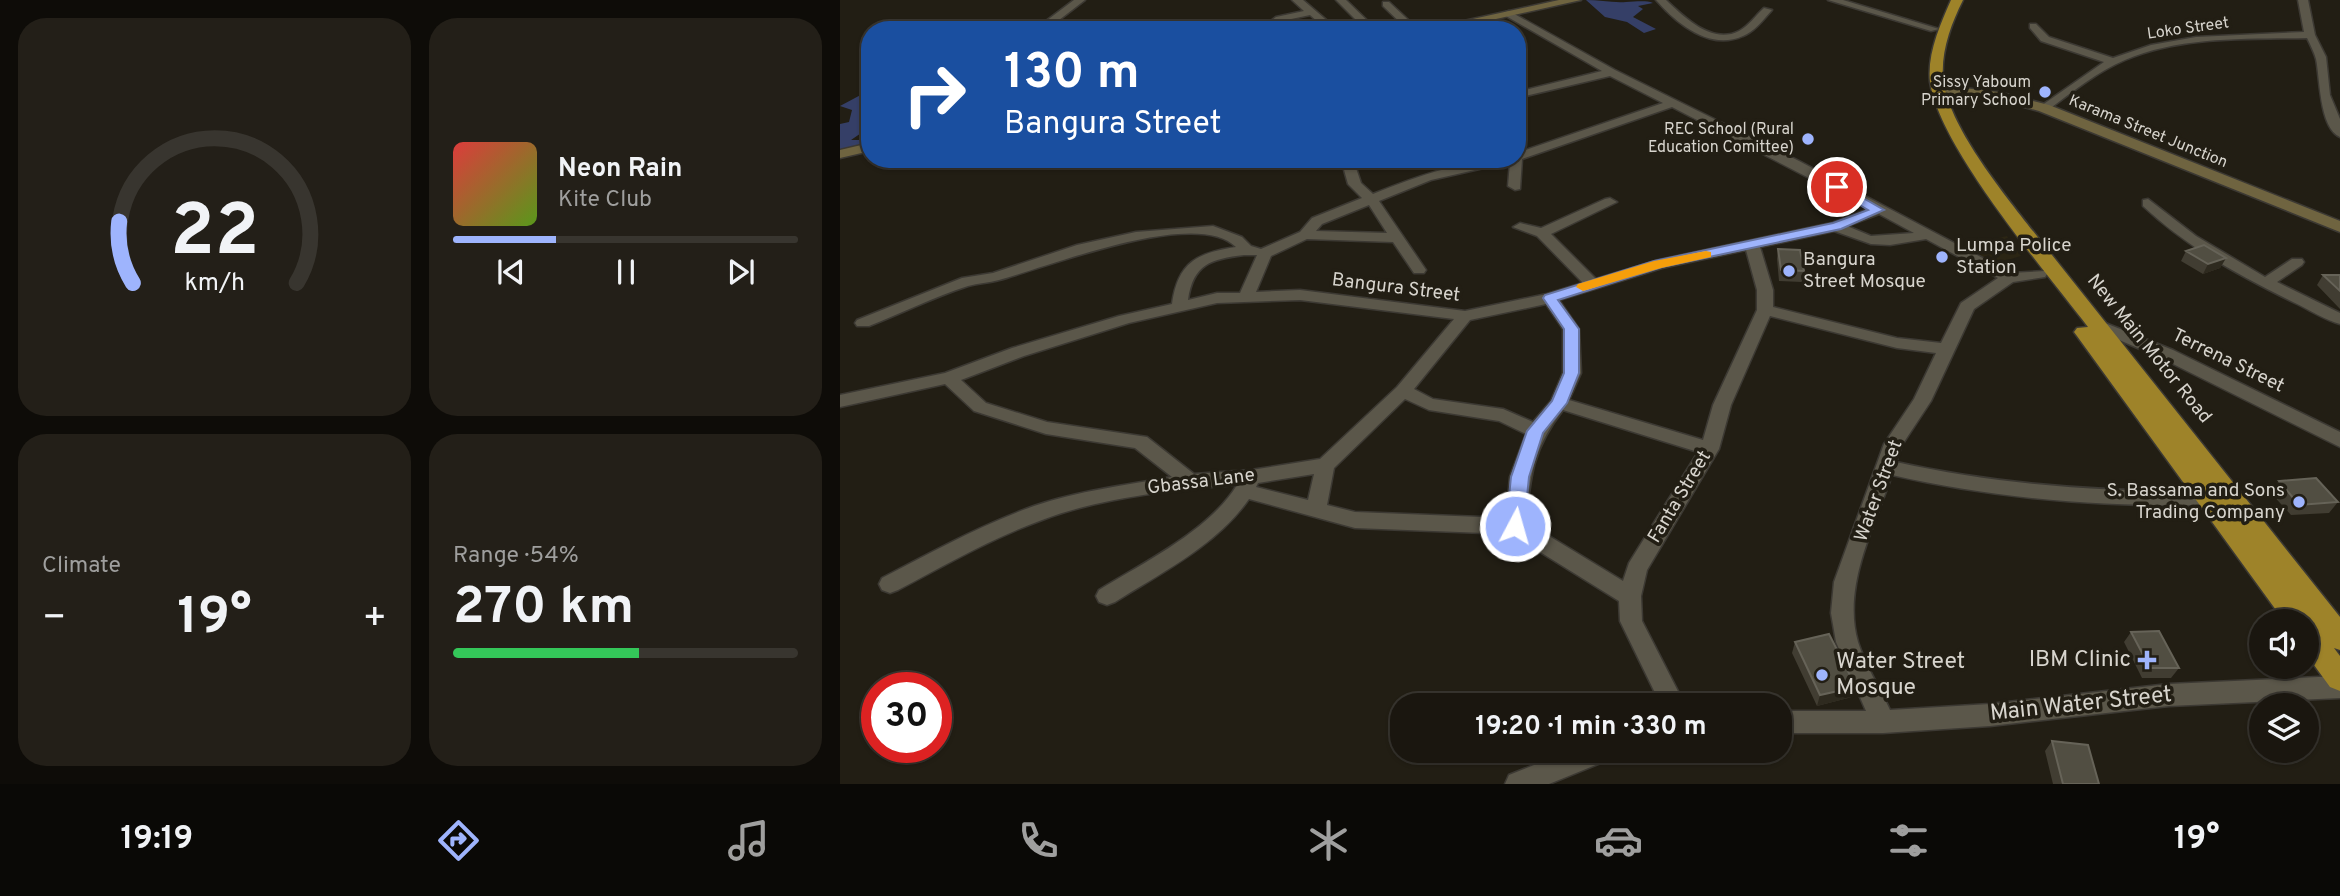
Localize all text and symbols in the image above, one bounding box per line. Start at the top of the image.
street label: Loko Street [2146,13,2230,45]
text: 130 m [1004,44,1140,106]
icon: right [889,49,980,140]
place label: Sissy Yaboum Primary School [1921,73,2031,111]
marker: Sissy Yaboum Primary School [2037,84,2053,100]
street label: Karama Street Junction [2066,91,2230,173]
text: Bangura Street [1004,105,1222,145]
place label: REC School (Rural Education Comittee) [1648,120,1794,158]
marker: REC School (Rural Education Comittee) [1800,131,1816,147]
text: Neon Rain [558,153,683,186]
pin [1807,157,1867,217]
icon: arrive [1818,168,1856,206]
text: Kite Club [558,186,652,215]
text: 22 [170,189,259,281]
place label: Lumpa Police Station [1956,234,2072,280]
place label: Bangura Street Mosque [1803,248,1926,294]
marker: Lumpa Police Station [1934,249,1950,265]
icon: previous [492,253,530,291]
icon: pause [607,253,645,291]
icon: next [722,253,760,291]
marker: Bangura Street Mosque [1781,263,1797,279]
text: km/h [184,268,245,300]
street label: Bangura Street [1330,268,1462,308]
street label: New Main Motor Road [2081,269,2217,429]
street label: Terrena Street [2168,323,2288,399]
street label: Water Street [1849,437,1909,545]
street label: Fanta Street [1643,446,1717,548]
street label: Gbassa Lane [1146,463,1256,501]
place label: S. Bassama and Sons Trading Company [2107,479,2285,525]
position arrow [1478,489,1552,563]
marker: S. Bassama and Sons Trading Company [2291,494,2307,510]
text: Range · 54% [453,542,579,571]
text: Climate [42,552,121,581]
text: 270 km [453,576,634,642]
text: 19° [177,586,252,652]
text: − [42,595,67,644]
text: + [362,595,387,644]
map controls [2249,609,2319,763]
button: sound [2249,609,2319,679]
place label: IBM Clinic [2029,646,2131,675]
place label: Water Street Mosque [1836,648,1965,703]
marker: IBM Clinic [2137,650,2157,670]
marker: Water Street Mosque [1814,667,1830,683]
speed limit sign: 30 [861,672,952,763]
street label: Main Water Street [1989,681,2173,729]
button: layers [2249,693,2319,763]
text: 19:20 · 1 min · 330 m [1475,711,1707,744]
icon: directions [434,816,483,865]
icon: music [724,816,773,865]
icon: phone [1014,816,1063,865]
icon: climate [1304,816,1353,865]
icon: car [1594,816,1643,865]
icon: filters [1884,816,1933,865]
text: 19:19 [120,820,193,860]
text: 19° [2174,820,2220,860]

